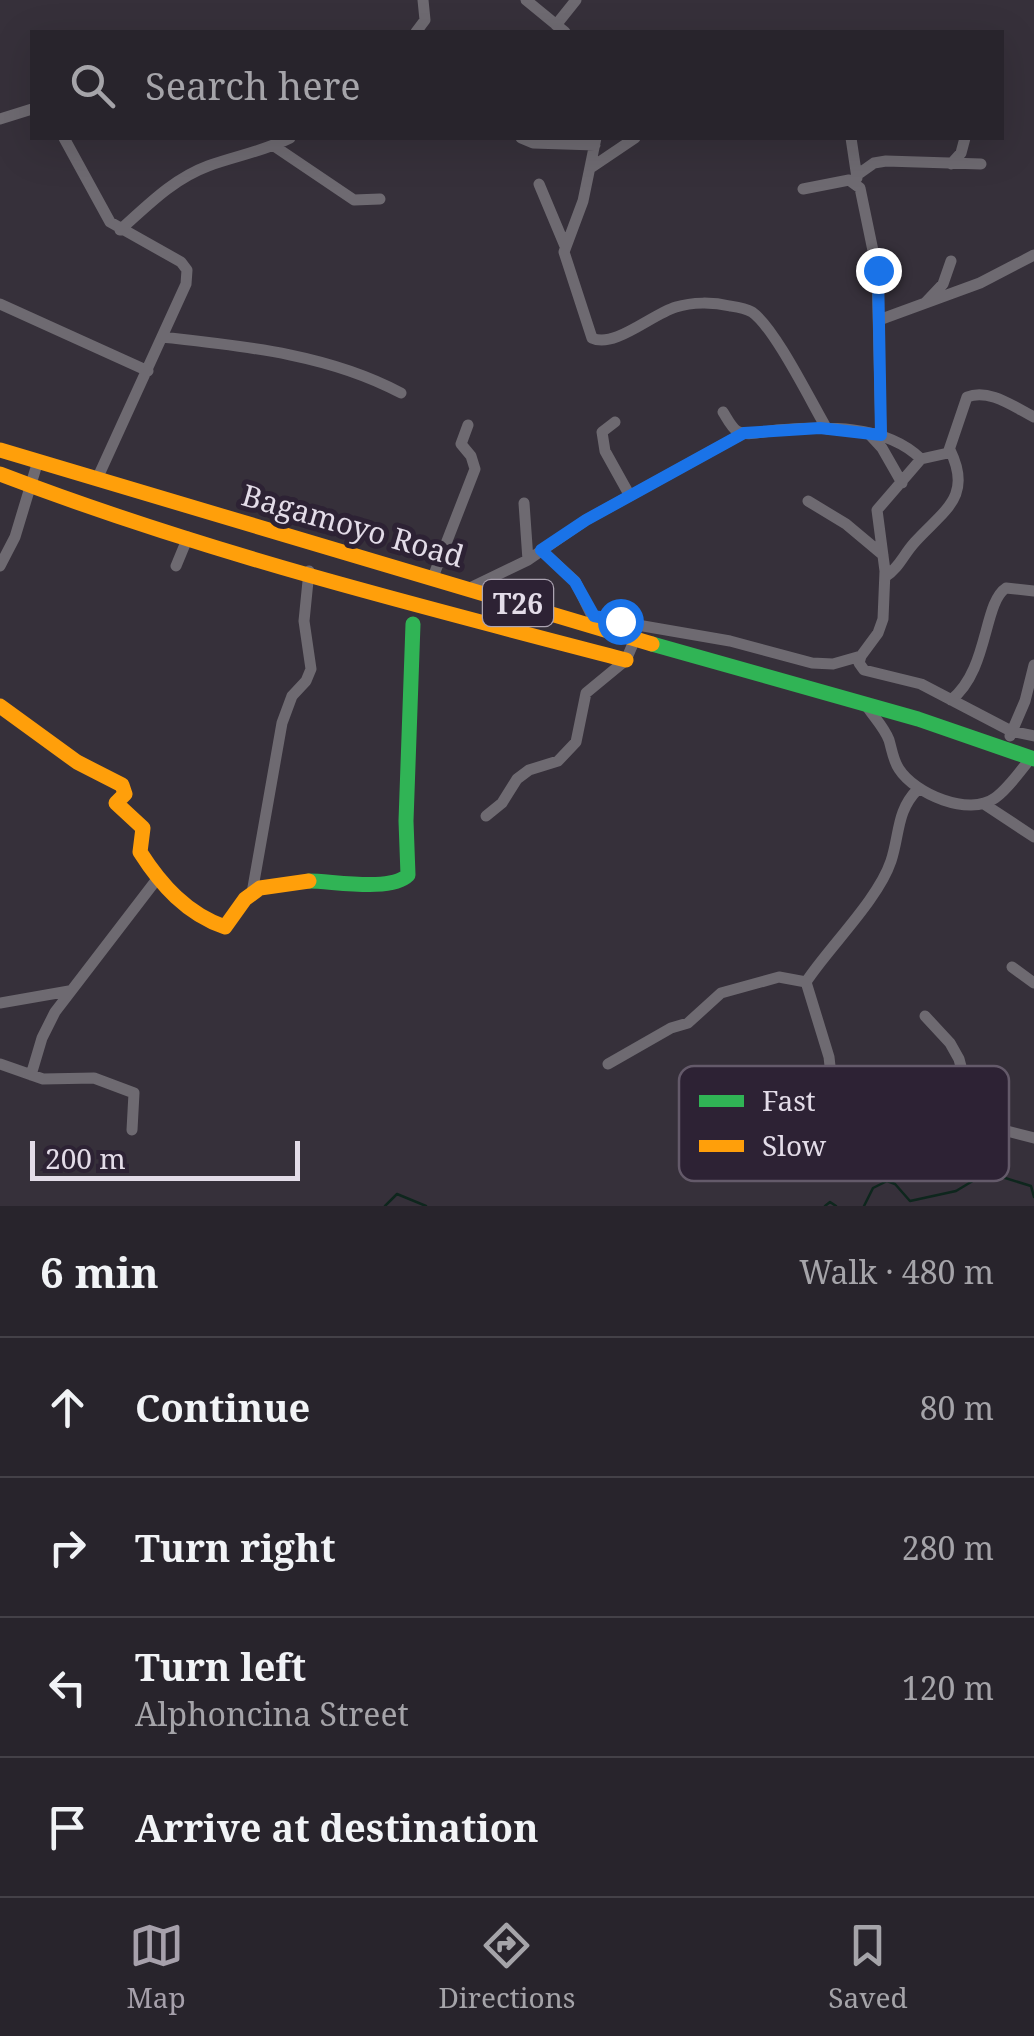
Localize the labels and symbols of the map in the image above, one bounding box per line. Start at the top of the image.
route end [856,248,902,294]
street label: Bagamoyo Road [237,474,469,576]
road number: T26 [483,580,553,626]
route start [598,599,644,645]
legend [679,1066,1009,1181]
text: Fast [762,1081,816,1119]
text: Slow [762,1126,827,1164]
scale bar [30,1136,300,1180]

